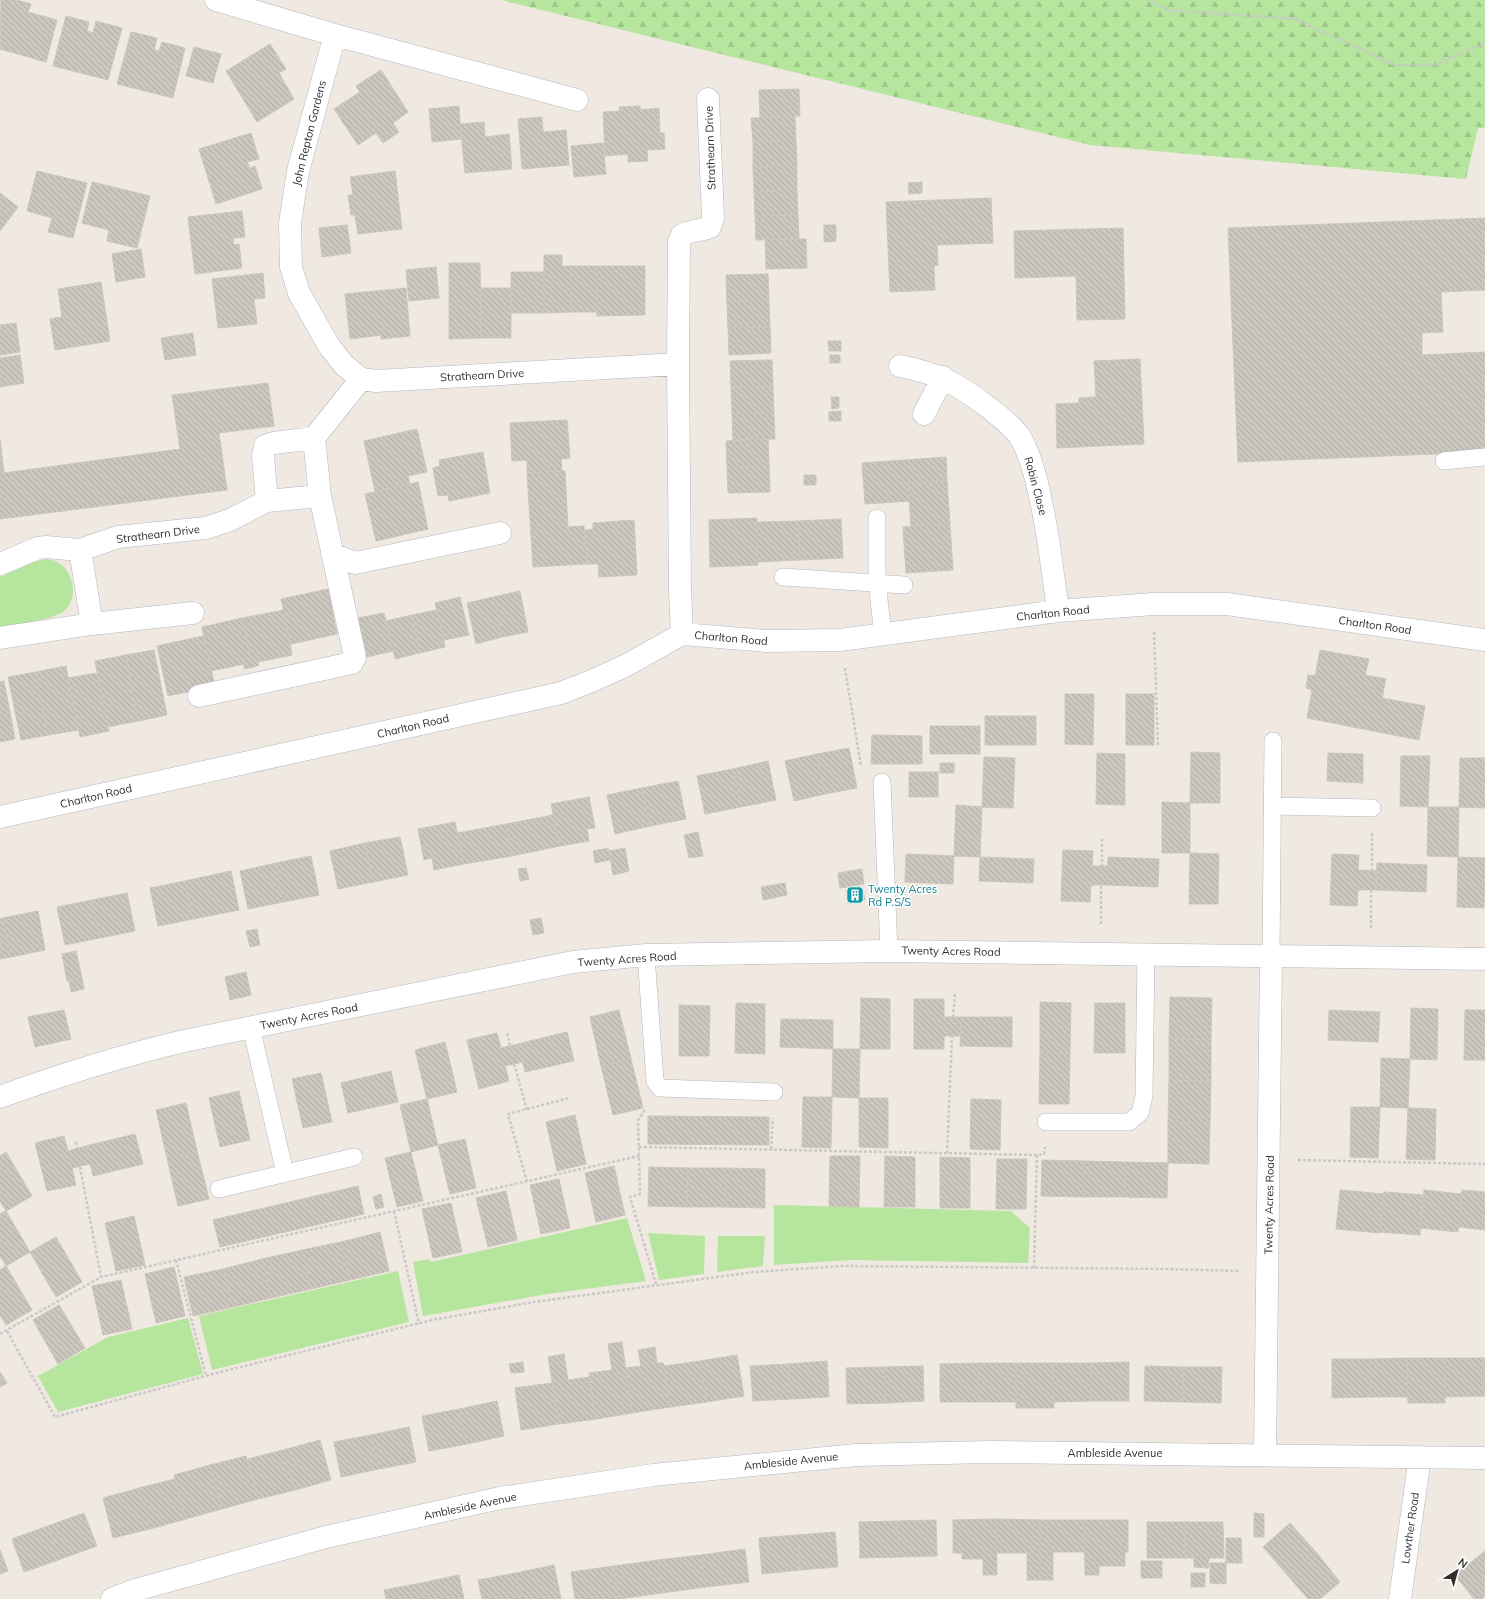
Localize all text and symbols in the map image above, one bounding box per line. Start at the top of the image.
street label: John Repton Gardens [289,79,329,187]
street label: Strathearn Drive [702,106,718,190]
street label: Strathearn Drive [440,366,524,384]
street label: Robin Close [1021,455,1051,517]
street label: Strathearn Drive [115,522,201,546]
street label: Charlton Road [1016,602,1090,624]
street label: Charlton Road [1338,613,1412,637]
street label: Charlton Road [694,628,768,648]
street label: Charlton Road [376,711,450,741]
street label: Charlton Road [59,781,133,811]
place label: Twenty Acres Rd P.S/S [868,882,937,909]
building icon: Twenty Acres Rd P.S/S [845,885,865,905]
street label: Twenty Acres Road [901,943,1001,959]
street label: Twenty Acres Road [577,949,677,969]
street label: Twenty Acres Road [259,1000,359,1032]
street label: Twenty Acres Road [1261,1155,1277,1255]
street label: Ambleside Avenue [1068,1446,1162,1460]
street label: Ambleside Avenue [743,1449,839,1473]
street label: Ambleside Avenue [422,1489,518,1523]
street label: Lowther Road [1398,1491,1422,1565]
north arrow [1437,1551,1477,1591]
text: N [1455,1555,1471,1571]

